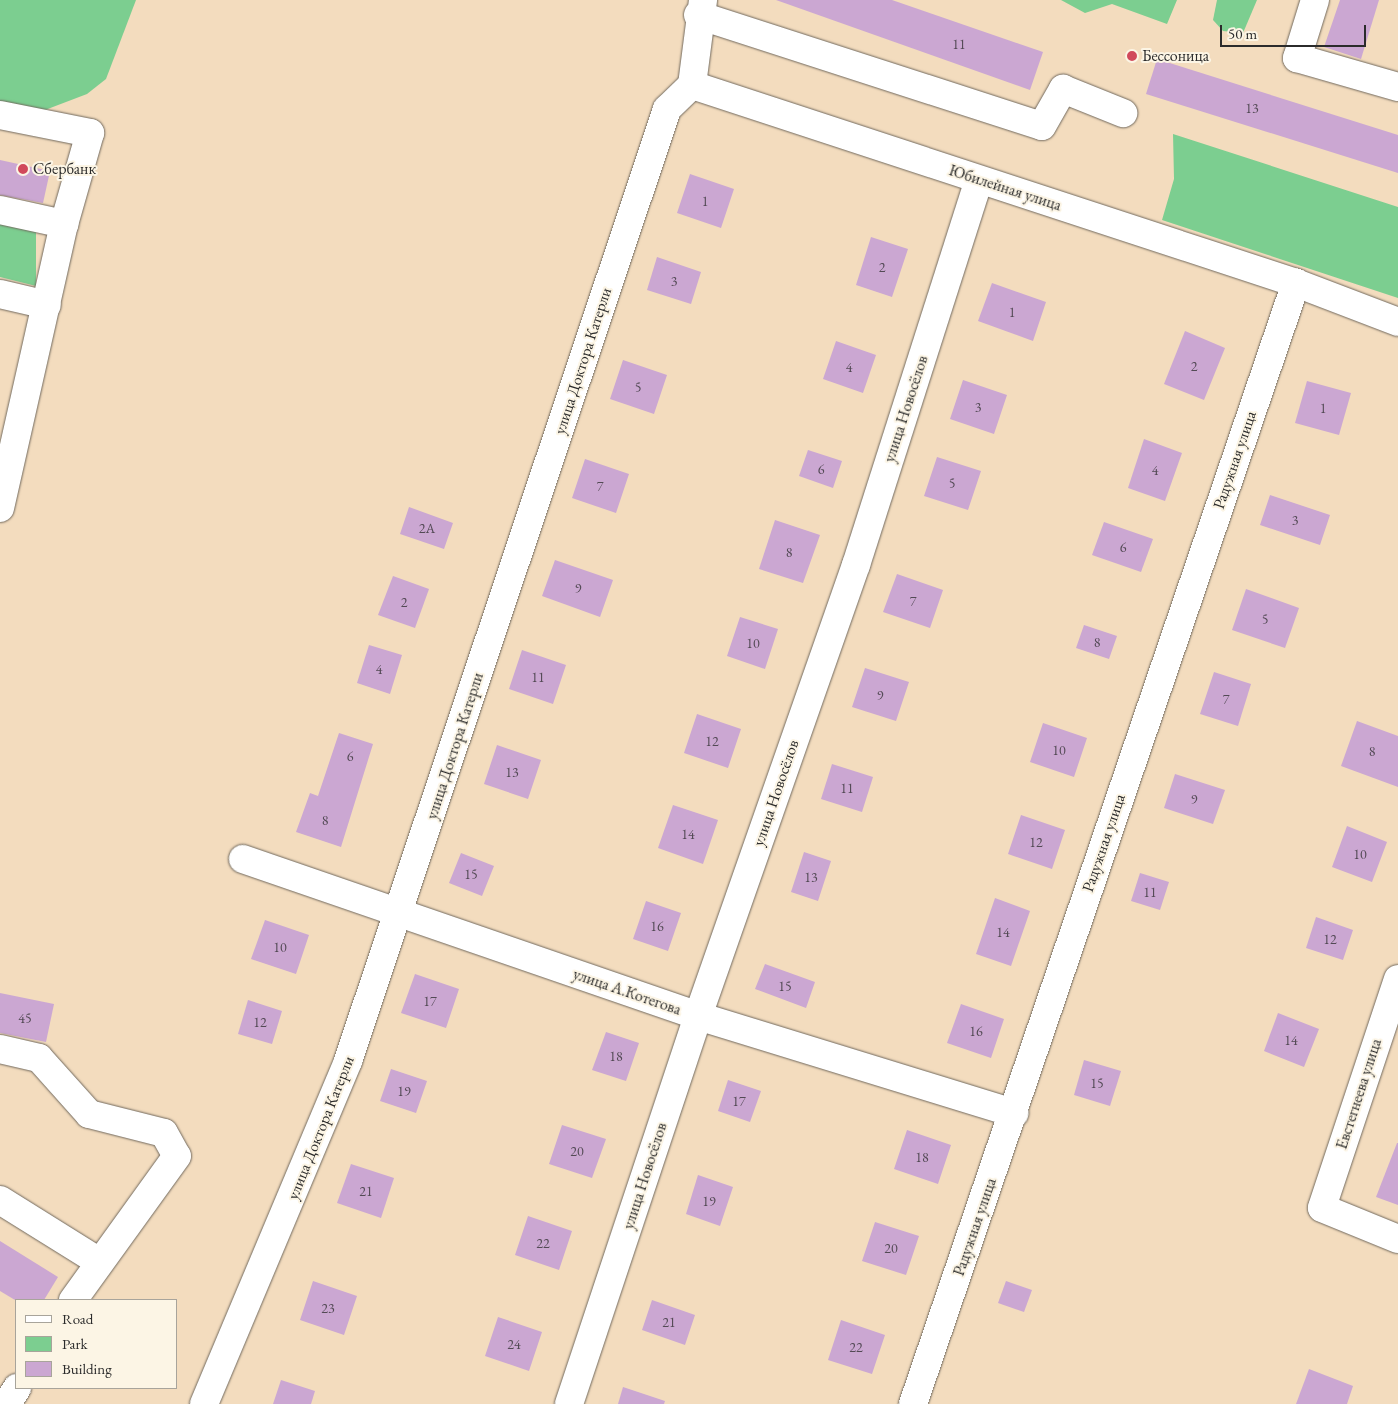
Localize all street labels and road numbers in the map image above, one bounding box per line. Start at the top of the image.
street label: Юбилейная улица [946,161,1064,215]
street label: улица Доктора Катерли [550,285,616,437]
street label: улица Новосёлов [880,353,932,465]
street label: Радужная улица [1209,408,1261,512]
street label: улица Доктора Катерли [422,670,488,822]
street label: улица Новосёлов [749,737,803,849]
street label: Радужная улица [1078,791,1130,895]
street label: улица А.Котегова [570,965,684,1019]
street label: Евстегнеева улица [1332,1036,1386,1152]
street label: улица Доктора Катерли [283,1053,359,1203]
street label: улица Новосёлов [619,1120,671,1232]
street label: Радужная улица [949,1175,1001,1279]

